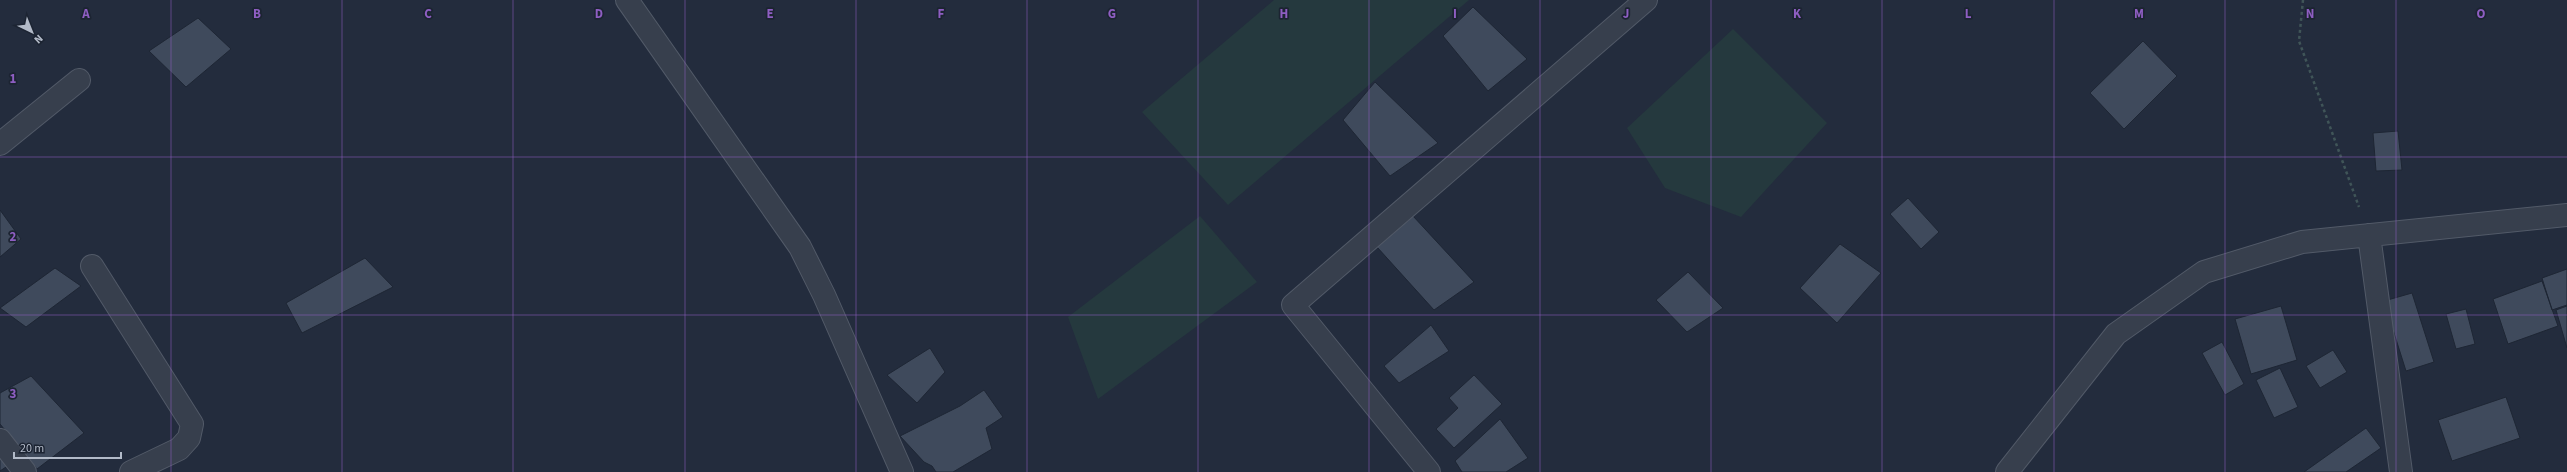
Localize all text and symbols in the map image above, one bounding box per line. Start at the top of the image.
text: A [81,5,90,23]
text: B [253,5,261,23]
text: C [424,5,432,23]
text: D [595,5,603,23]
text: E [766,5,774,23]
text: F [938,5,945,23]
text: G [1108,5,1116,23]
text: H [1280,5,1288,23]
text: I [1453,5,1457,23]
text: J [1623,5,1629,23]
text: K [1793,5,1802,23]
text: L [1965,5,1972,23]
text: M [2134,5,2144,23]
text: N [2306,5,2314,23]
text: O [2477,5,2486,23]
north arrow [12,12,52,52]
text: N [31,31,46,47]
text: 1 [10,70,17,88]
text: 2 [10,228,17,246]
text: 3 [10,385,17,403]
scale bar [14,434,121,460]
text: 20 m [20,440,44,457]

